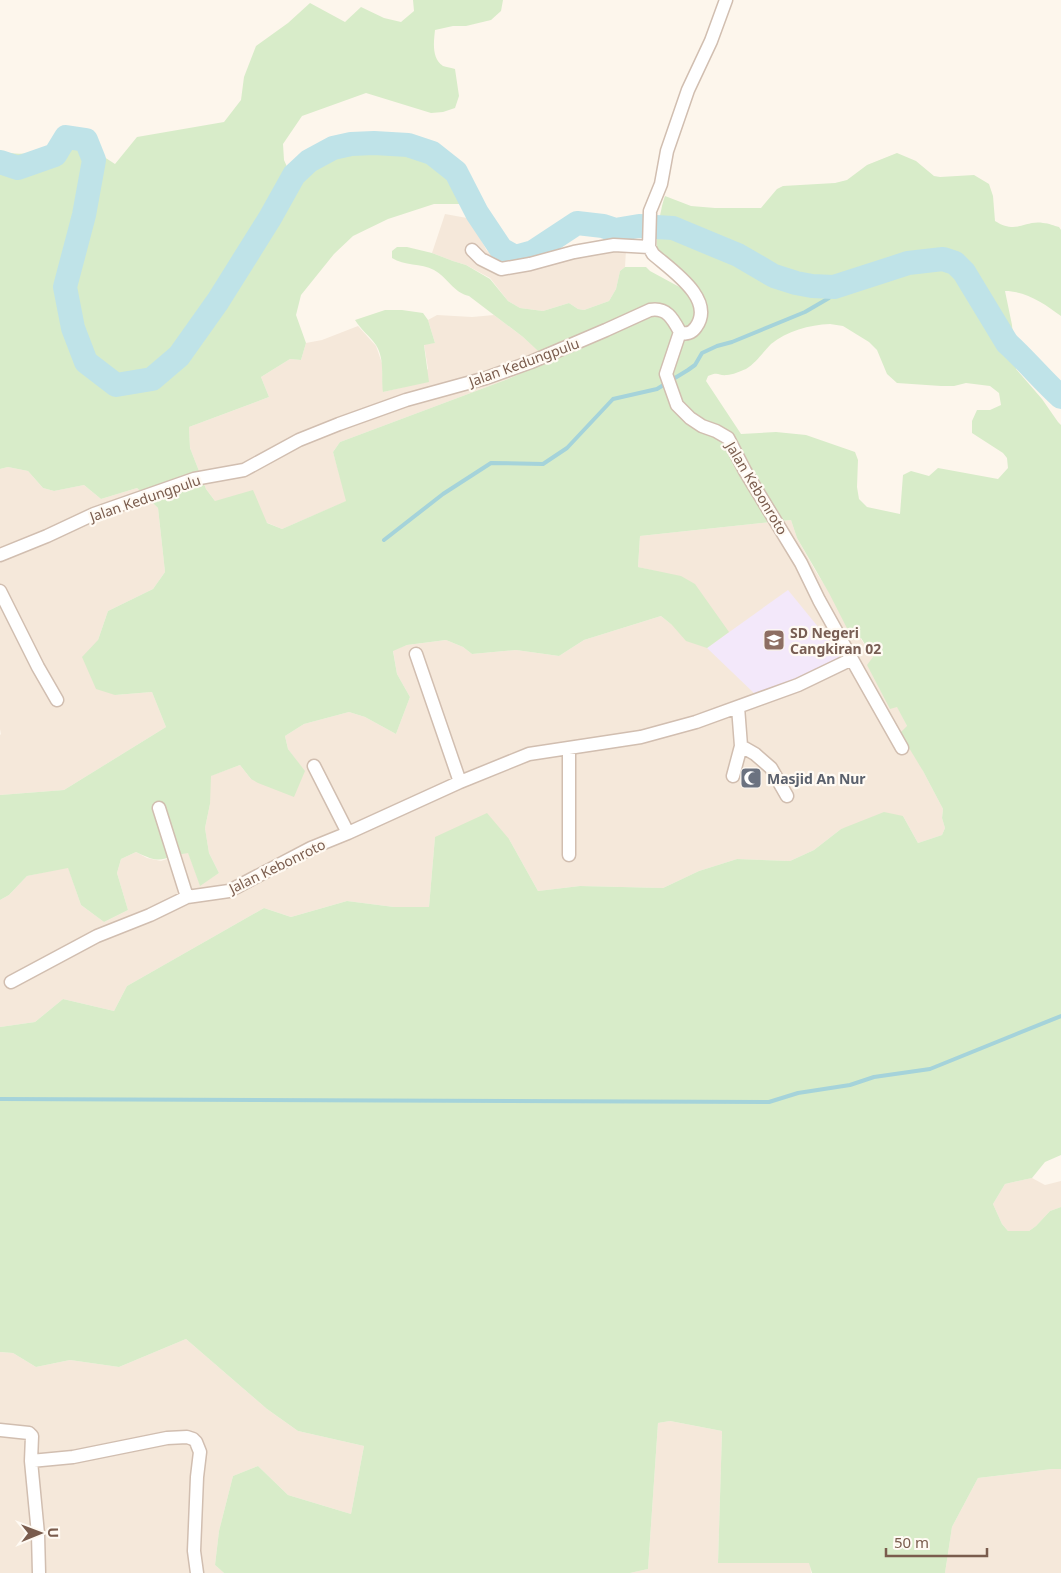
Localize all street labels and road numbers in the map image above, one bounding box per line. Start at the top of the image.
street label: Jalan Kedungpulu [464,333,582,391]
street label: Jalan Kebonroto [721,436,792,538]
street label: Jalan Kedungpulu [85,470,203,527]
street label: Jalan Kebonroto [224,834,328,898]

